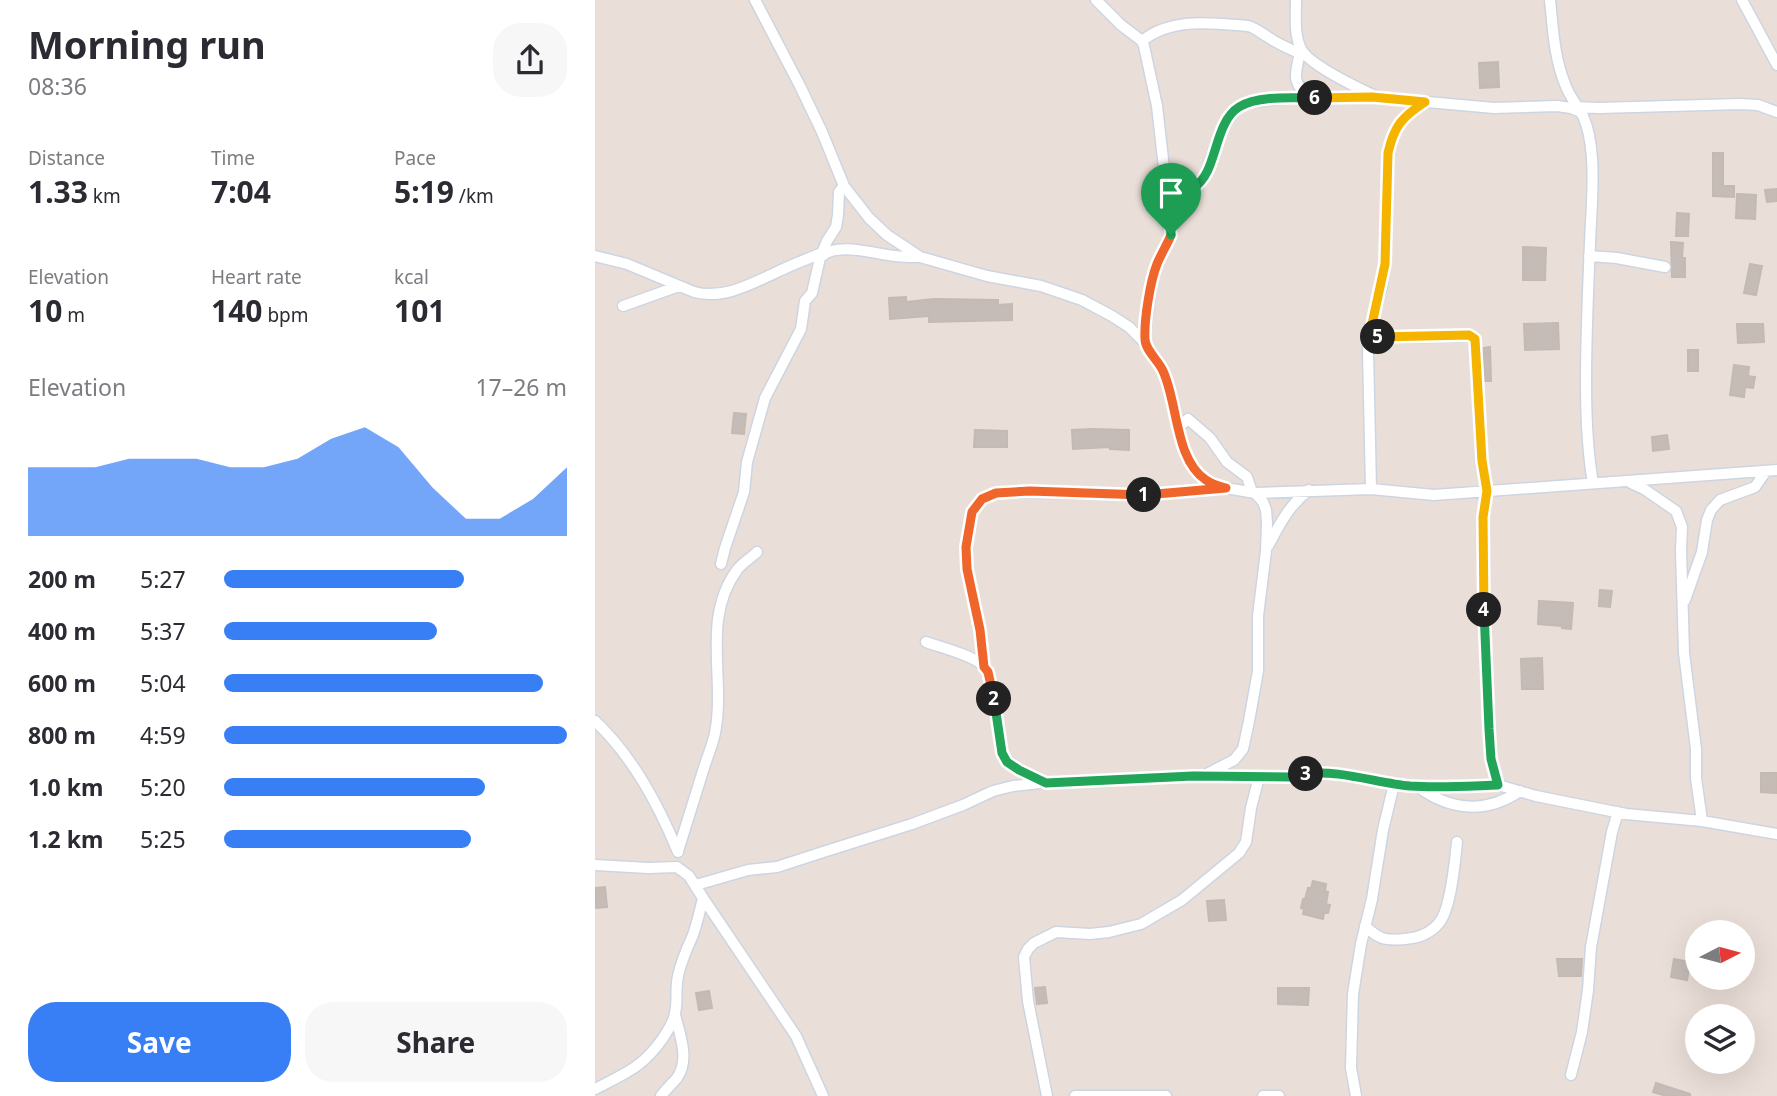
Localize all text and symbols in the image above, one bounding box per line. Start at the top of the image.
text: Morning run [28,18,266,70]
button: share [493,23,567,97]
text: 08:36 [28,70,87,102]
pin: 6 [1297,80,1333,116]
text: 6 [1309,84,1320,110]
text: Distance [28,145,105,171]
text: Time [211,145,255,171]
text: Pace [394,145,436,171]
pin [1141,163,1201,235]
text: 1.33 [28,171,88,212]
text: 7:04 [211,171,271,212]
text: 5:19 [394,171,454,212]
icon: arrive [1152,174,1190,212]
text: km [88,183,121,209]
text: /km [454,183,494,209]
text: Elevation [28,264,109,290]
text: Heart rate [211,264,302,290]
text: kcal [394,264,429,290]
text: 10 [28,290,62,331]
text: 140 [211,290,262,331]
text: 101 [394,290,445,331]
text: m [62,302,85,328]
text: bpm [262,302,309,328]
pin: 5 [1361,320,1395,354]
text: 5 [1372,323,1383,349]
text: Elevation [28,371,126,403]
text: 17–26 m [475,371,567,403]
pin: 1 [1127,477,1161,512]
text: 1 [1138,481,1149,507]
text: 200 m [28,563,96,595]
text: 5:27 [140,563,186,595]
pin: 4 [1467,592,1501,628]
text: 4 [1478,596,1489,622]
text: 400 m [28,615,96,647]
text: 5:37 [140,615,186,647]
text: 600 m [28,667,96,699]
text: 5:04 [140,667,186,699]
pin: 2 [977,682,1011,716]
text: 2 [988,685,999,711]
text: 800 m [28,719,96,751]
text: 4:59 [140,719,186,751]
pin: 3 [1289,756,1323,792]
text: 3 [1300,760,1311,786]
text: 1.0 km [28,771,103,803]
text: 5:20 [140,771,186,803]
text: 1.2 km [28,823,103,855]
text: 5:25 [140,823,186,855]
north arrow [1685,920,1755,990]
map controls [1685,920,1755,1074]
button: Save [28,1002,291,1082]
button: Share [305,1002,567,1082]
button: layers [1685,1004,1755,1074]

